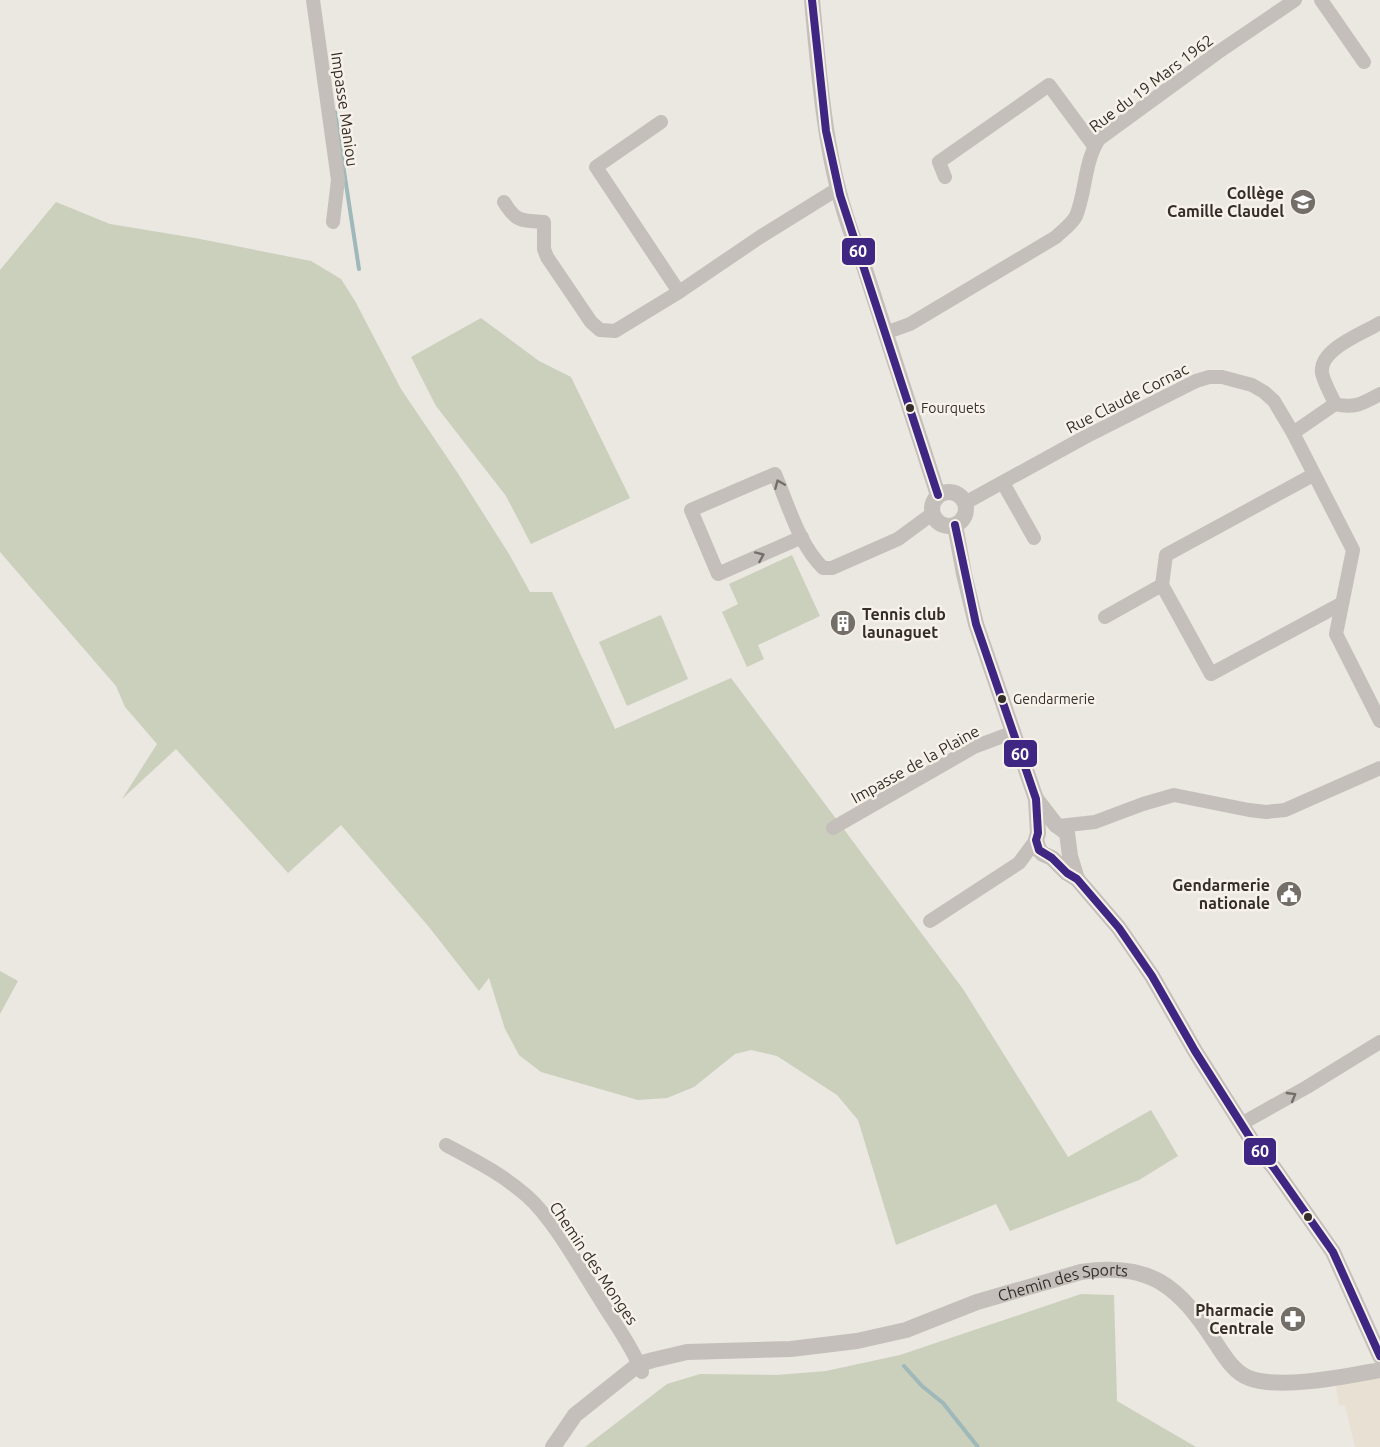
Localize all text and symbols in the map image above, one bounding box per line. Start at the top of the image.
street label: Rue du 19 Mars 1962 [1086,31,1216,135]
street label: Impasse Maniou [328,51,362,167]
place label: Collège Camille Claudel [1167,184,1284,220]
school or university icon: Collège Camille Claudel [1288,187,1318,217]
line badge: 60 [841,237,876,266]
text: 60 [849,242,867,260]
street label: Rue Claude Cornac [1063,359,1192,437]
place label: Fourquets [921,400,985,416]
marker: Fourquets [904,402,916,414]
one-way arrow [774,479,786,490]
one-way arrow [754,551,765,563]
place label: Tennis club launaguet [862,605,946,641]
building icon: Tennis club launaguet [828,608,858,638]
place label: Gendarmerie [1013,691,1095,707]
marker: Gendarmerie [996,693,1008,705]
street label: Impasse de la Plaine [848,721,982,807]
line badge: 60 [1003,739,1038,768]
text: 60 [1011,745,1029,763]
place label: Gendarmerie nationale [1172,876,1270,912]
public building icon: Gendarmerie nationale [1274,879,1304,909]
one-way arrow [1286,1092,1296,1104]
line badge: 60 [1243,1137,1277,1166]
text: 60 [1251,1142,1269,1160]
street label: Chemin des Monges [546,1198,642,1328]
unlabelled marker [1302,1211,1314,1223]
street label: Chemin des Sports [996,1260,1129,1305]
place label: Pharmacie Centrale [1195,1301,1274,1337]
pharmacy icon: Pharmacie Centrale [1278,1304,1308,1334]

